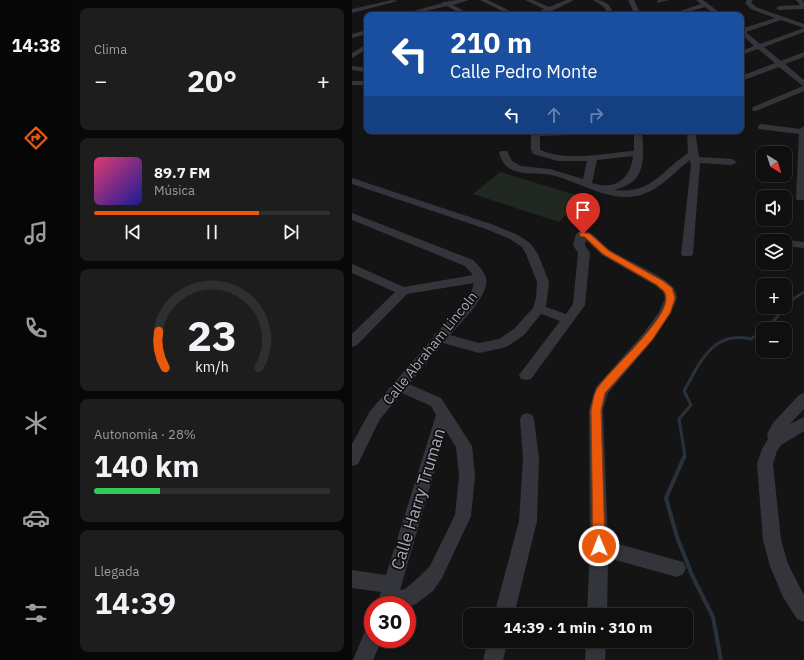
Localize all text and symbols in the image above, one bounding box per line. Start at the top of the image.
text: 210 m [450,24,532,61]
icon: left [384,28,436,80]
text: 14:38 [11,34,61,57]
text: Clima [94,41,127,58]
text: Calle Pedro Monte [450,60,597,83]
text: 20° [187,61,237,100]
text: − [94,66,107,95]
text: + [317,66,330,95]
icon: left [501,104,523,126]
icon: ahead [543,104,565,126]
icon: right [585,104,607,126]
icon: directions [22,124,50,152]
north arrow [756,146,792,182]
map controls [756,146,792,358]
text: 89.7 FM [154,163,210,182]
text: Música [154,182,195,199]
button: sound [756,190,792,226]
pin [566,193,600,234]
icon: arrive [572,199,594,221]
icon: music [22,219,50,247]
icon: previous [122,221,144,243]
icon: pause [201,221,223,243]
icon: next [280,221,302,243]
button: layers [756,234,792,270]
button: + [756,278,792,314]
street label: Calle Abraham Lincoln [379,288,481,408]
text: 23 [187,308,237,362]
icon: phone [22,314,50,342]
button: − [756,322,792,358]
text: km/h [195,357,229,376]
icon: climate [22,409,50,437]
text: Autonomía · 28% [94,426,196,443]
street label: Calle Harry Truman [386,426,450,572]
text: 140 km [94,446,199,485]
icon: car [22,504,50,532]
position arrow [578,525,620,567]
text: Llegada [94,563,139,580]
text: 14:39 [94,583,176,622]
speed limit sign: 30 [364,596,416,648]
icon: filters [22,599,50,627]
text: 14:39 · 1 min · 310 m [504,618,652,637]

